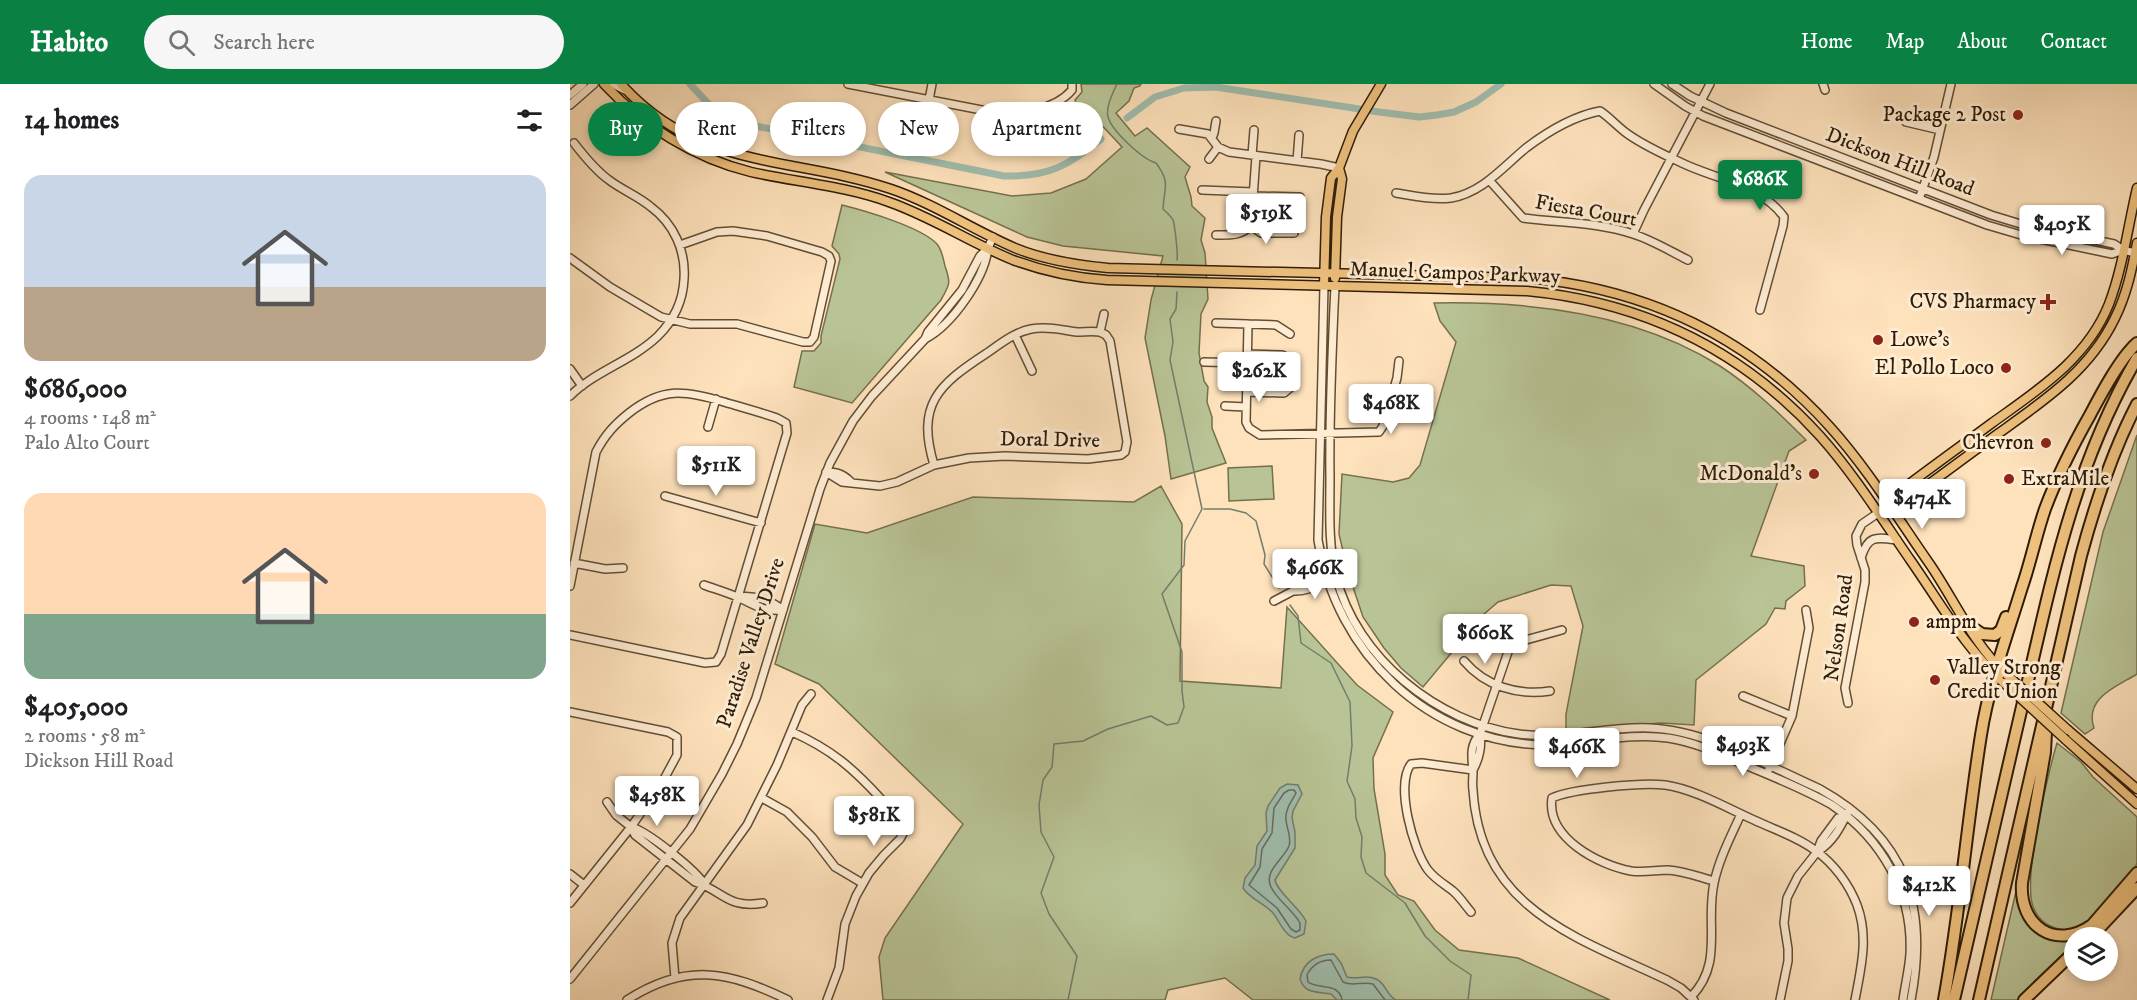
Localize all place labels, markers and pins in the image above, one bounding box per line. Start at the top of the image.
place label: Package 2 Post [1883,102,2006,128]
marker: Package 2 Post [2011,108,2025,122]
pin: $686K [1718,160,1802,211]
pin: $519K [1224,194,1308,245]
pin: $405K [2020,205,2104,256]
place label: CVS Pharmacy [1910,289,2037,315]
marker: CVS Pharmacy [2041,295,2055,309]
place label: Lowe's [1890,327,1950,353]
marker: Lowe's [1871,333,1885,347]
pin: $262K [1217,352,1301,403]
place label: El Pollo Loco [1875,355,1994,381]
marker: El Pollo Loco [1999,361,2013,375]
pin: $468K [1349,384,1433,435]
place label: Chevron [1962,430,2034,456]
marker: Chevron [2039,436,2053,450]
pin: $511K [674,446,758,497]
place label: McDonald's [1699,461,1802,487]
place label: ExtraMile [2021,466,2109,492]
marker: McDonald's [1807,467,1821,481]
marker: ExtraMile [2002,472,2016,486]
pin: $474K [1880,479,1964,530]
pin: $466K [1273,549,1357,600]
place label: ampm [1926,609,1977,635]
pin: $660K [1443,614,1527,665]
marker: ampm [1907,615,1921,629]
place label: Valley Strong Credit Union [1946,655,2061,705]
marker: Valley Strong Credit Union [1928,673,1942,687]
pin: $493K [1701,726,1785,777]
pin: $466K [1535,728,1619,779]
pin: $458K [615,776,699,827]
pin: $581K [832,796,916,847]
pin: $412K [1887,866,1971,917]

